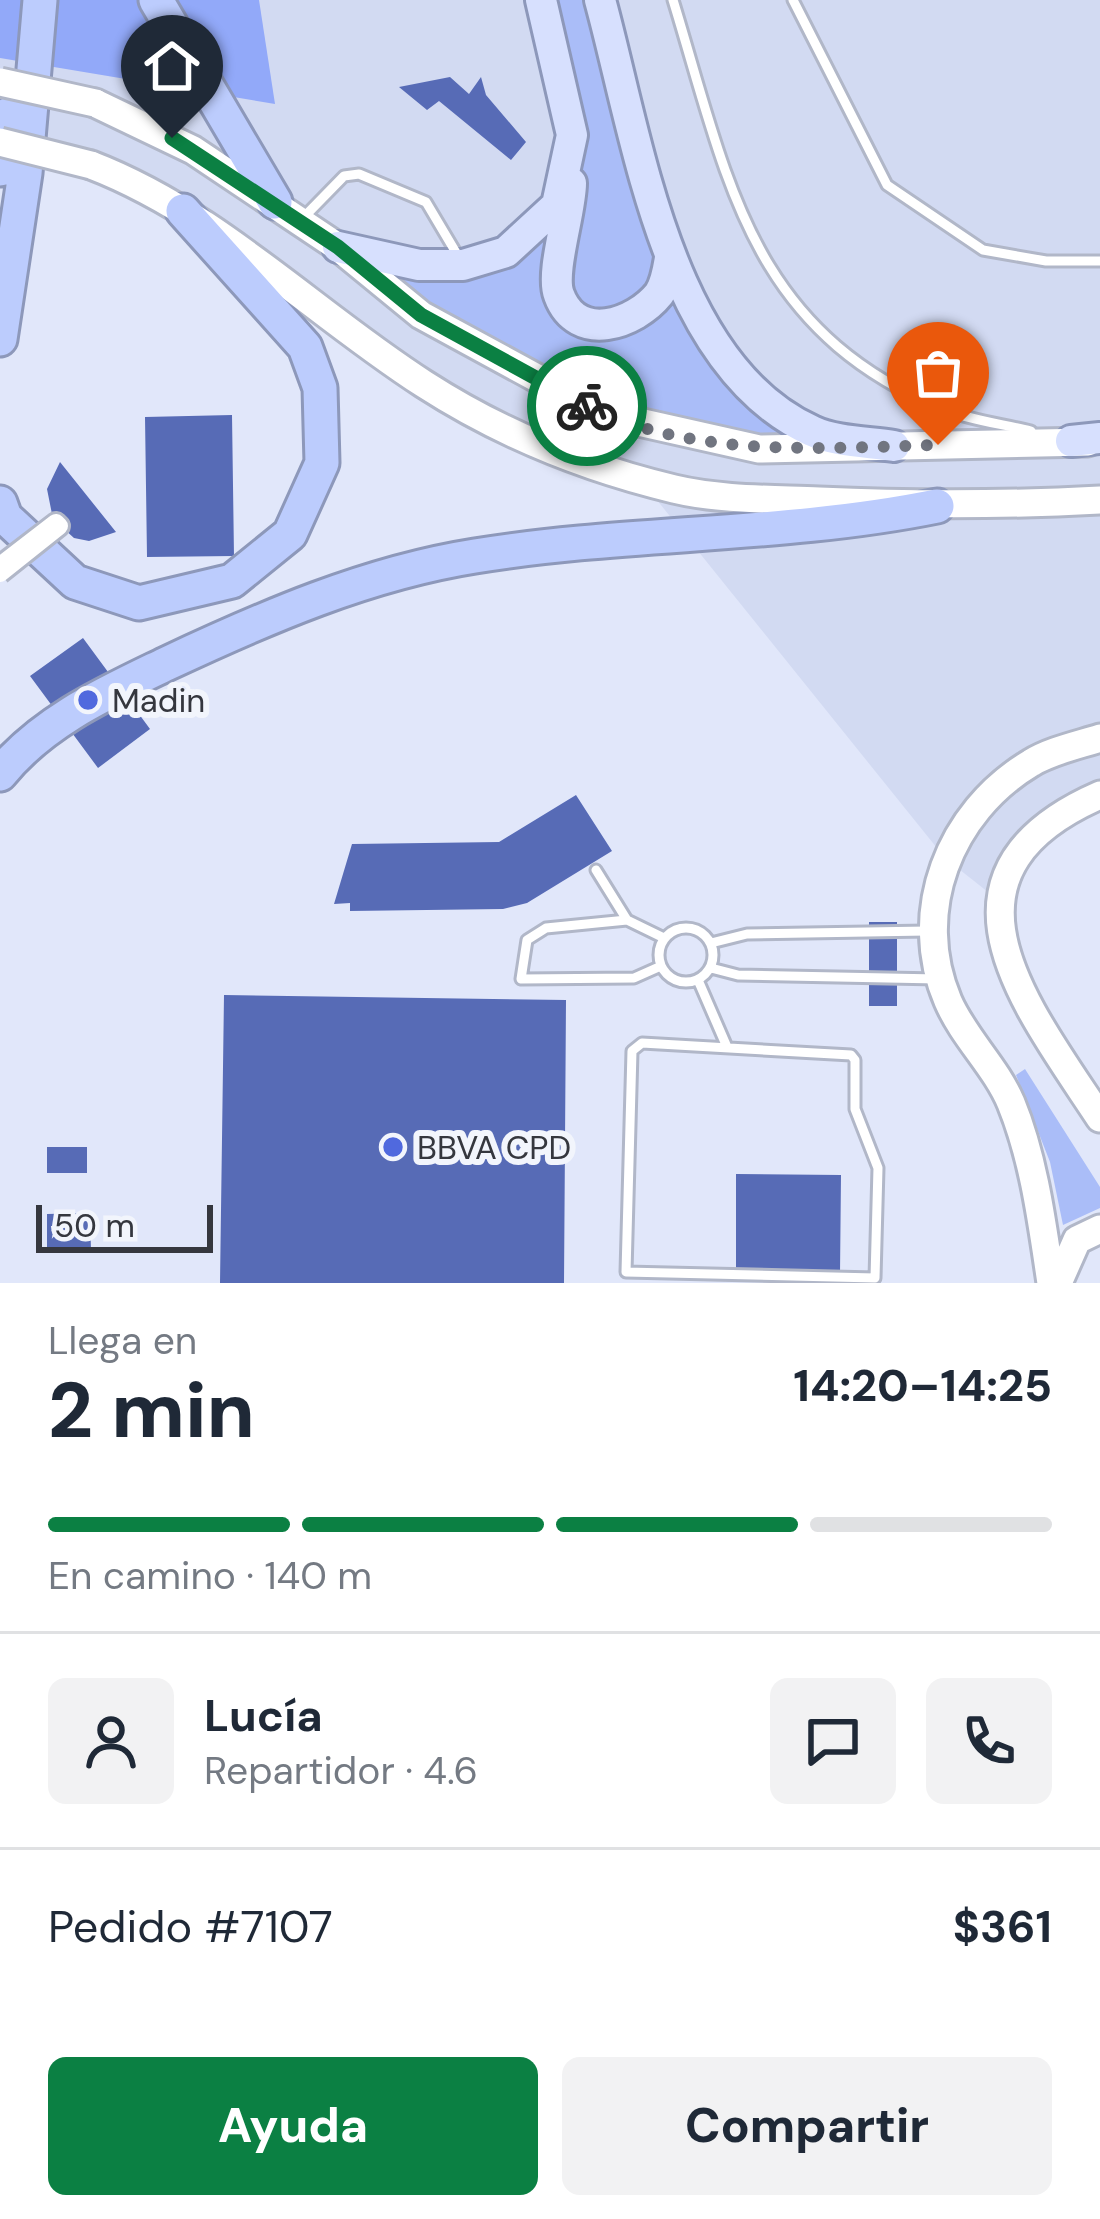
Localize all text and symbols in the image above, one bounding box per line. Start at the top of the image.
pin [121,15,223,138]
icon: home [139,33,205,99]
pin [887,322,989,445]
icon: bag [905,340,971,406]
courier [527,346,647,466]
icon: bike [554,373,620,439]
place label: Madin [112,679,205,722]
marker: Madin [75,687,101,713]
place label: BBVA CPD [417,1126,571,1169]
marker: BBVA CPD [380,1134,406,1160]
scale bar [36,1199,213,1252]
text: 50 m [54,1204,135,1247]
text: Llega en [48,1315,197,1366]
text: 14:20–14:25 [793,1356,1052,1415]
text: 2 min [48,1360,255,1461]
text: En camino · 140 m [48,1550,372,1601]
button: person [48,1678,174,1804]
button: chat [770,1678,896,1804]
button: phone [926,1678,1052,1804]
text: Lucía [204,1686,323,1745]
text: Repartidor · 4.6 [204,1745,478,1796]
text: Pedido #7107 [48,1897,333,1956]
text: $361 [953,1897,1052,1956]
button: Ayuda [48,2057,538,2195]
button: Compartir [562,2057,1052,2195]

